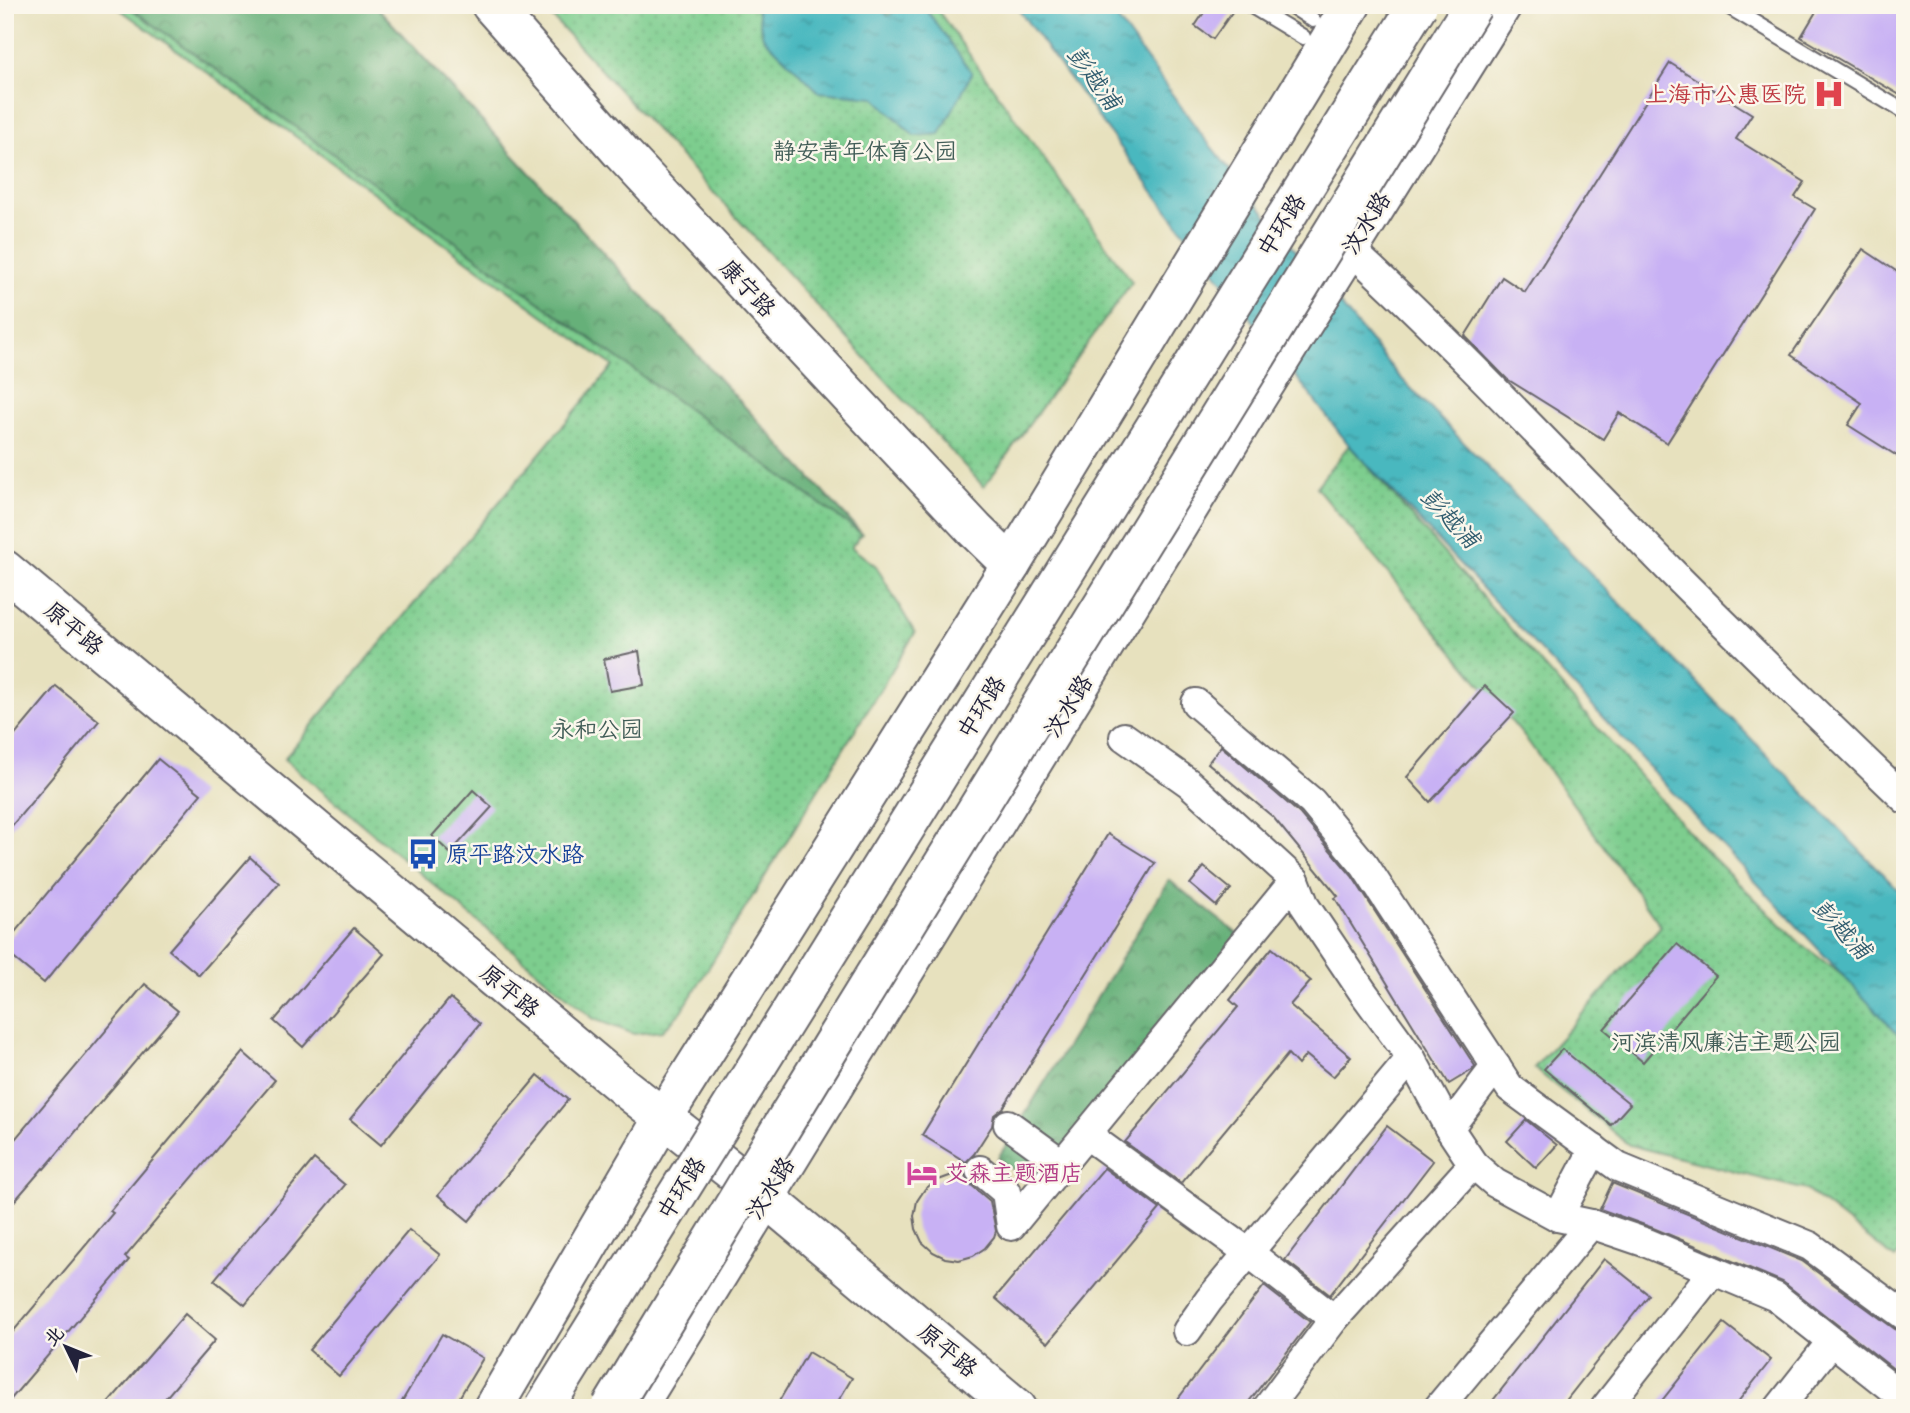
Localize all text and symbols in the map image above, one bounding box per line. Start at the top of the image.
water label: 彭越浦 [1061,40,1129,118]
hospital icon: 上海市公惠医院 [1812,77,1846,111]
place label: 上海市公惠医院 [1645,80,1806,108]
park label: 静安青年体育公园 [773,137,957,165]
street label: 汶水路 [1336,186,1396,260]
street label: 中环路 [1251,188,1311,262]
street label: 康宁路 [714,253,782,323]
water label: 彭越浦 [1415,482,1488,556]
street label: 原平路 [39,595,109,661]
street label: 汶水路 [1038,669,1098,743]
street label: 中环路 [951,670,1011,744]
park label: 永和公园 [551,715,643,743]
bus stop icon: 原平路汶水路 [406,837,440,871]
place label: 原平路汶水路 [446,840,584,868]
water label: 彭越浦 [1807,893,1880,967]
street label: 原平路 [475,958,545,1024]
park label: 河滨清风廉洁主题公园 [1611,1028,1841,1056]
street label: 中环路 [651,1151,711,1225]
street label: 汶水路 [740,1151,800,1225]
hotel icon: 艾森主题酒店 [905,1156,939,1190]
place label: 艾森主题酒店 [945,1159,1083,1187]
north arrow [32,1312,102,1382]
street label: 原平路 [913,1317,983,1383]
text: 北 [39,1321,69,1351]

